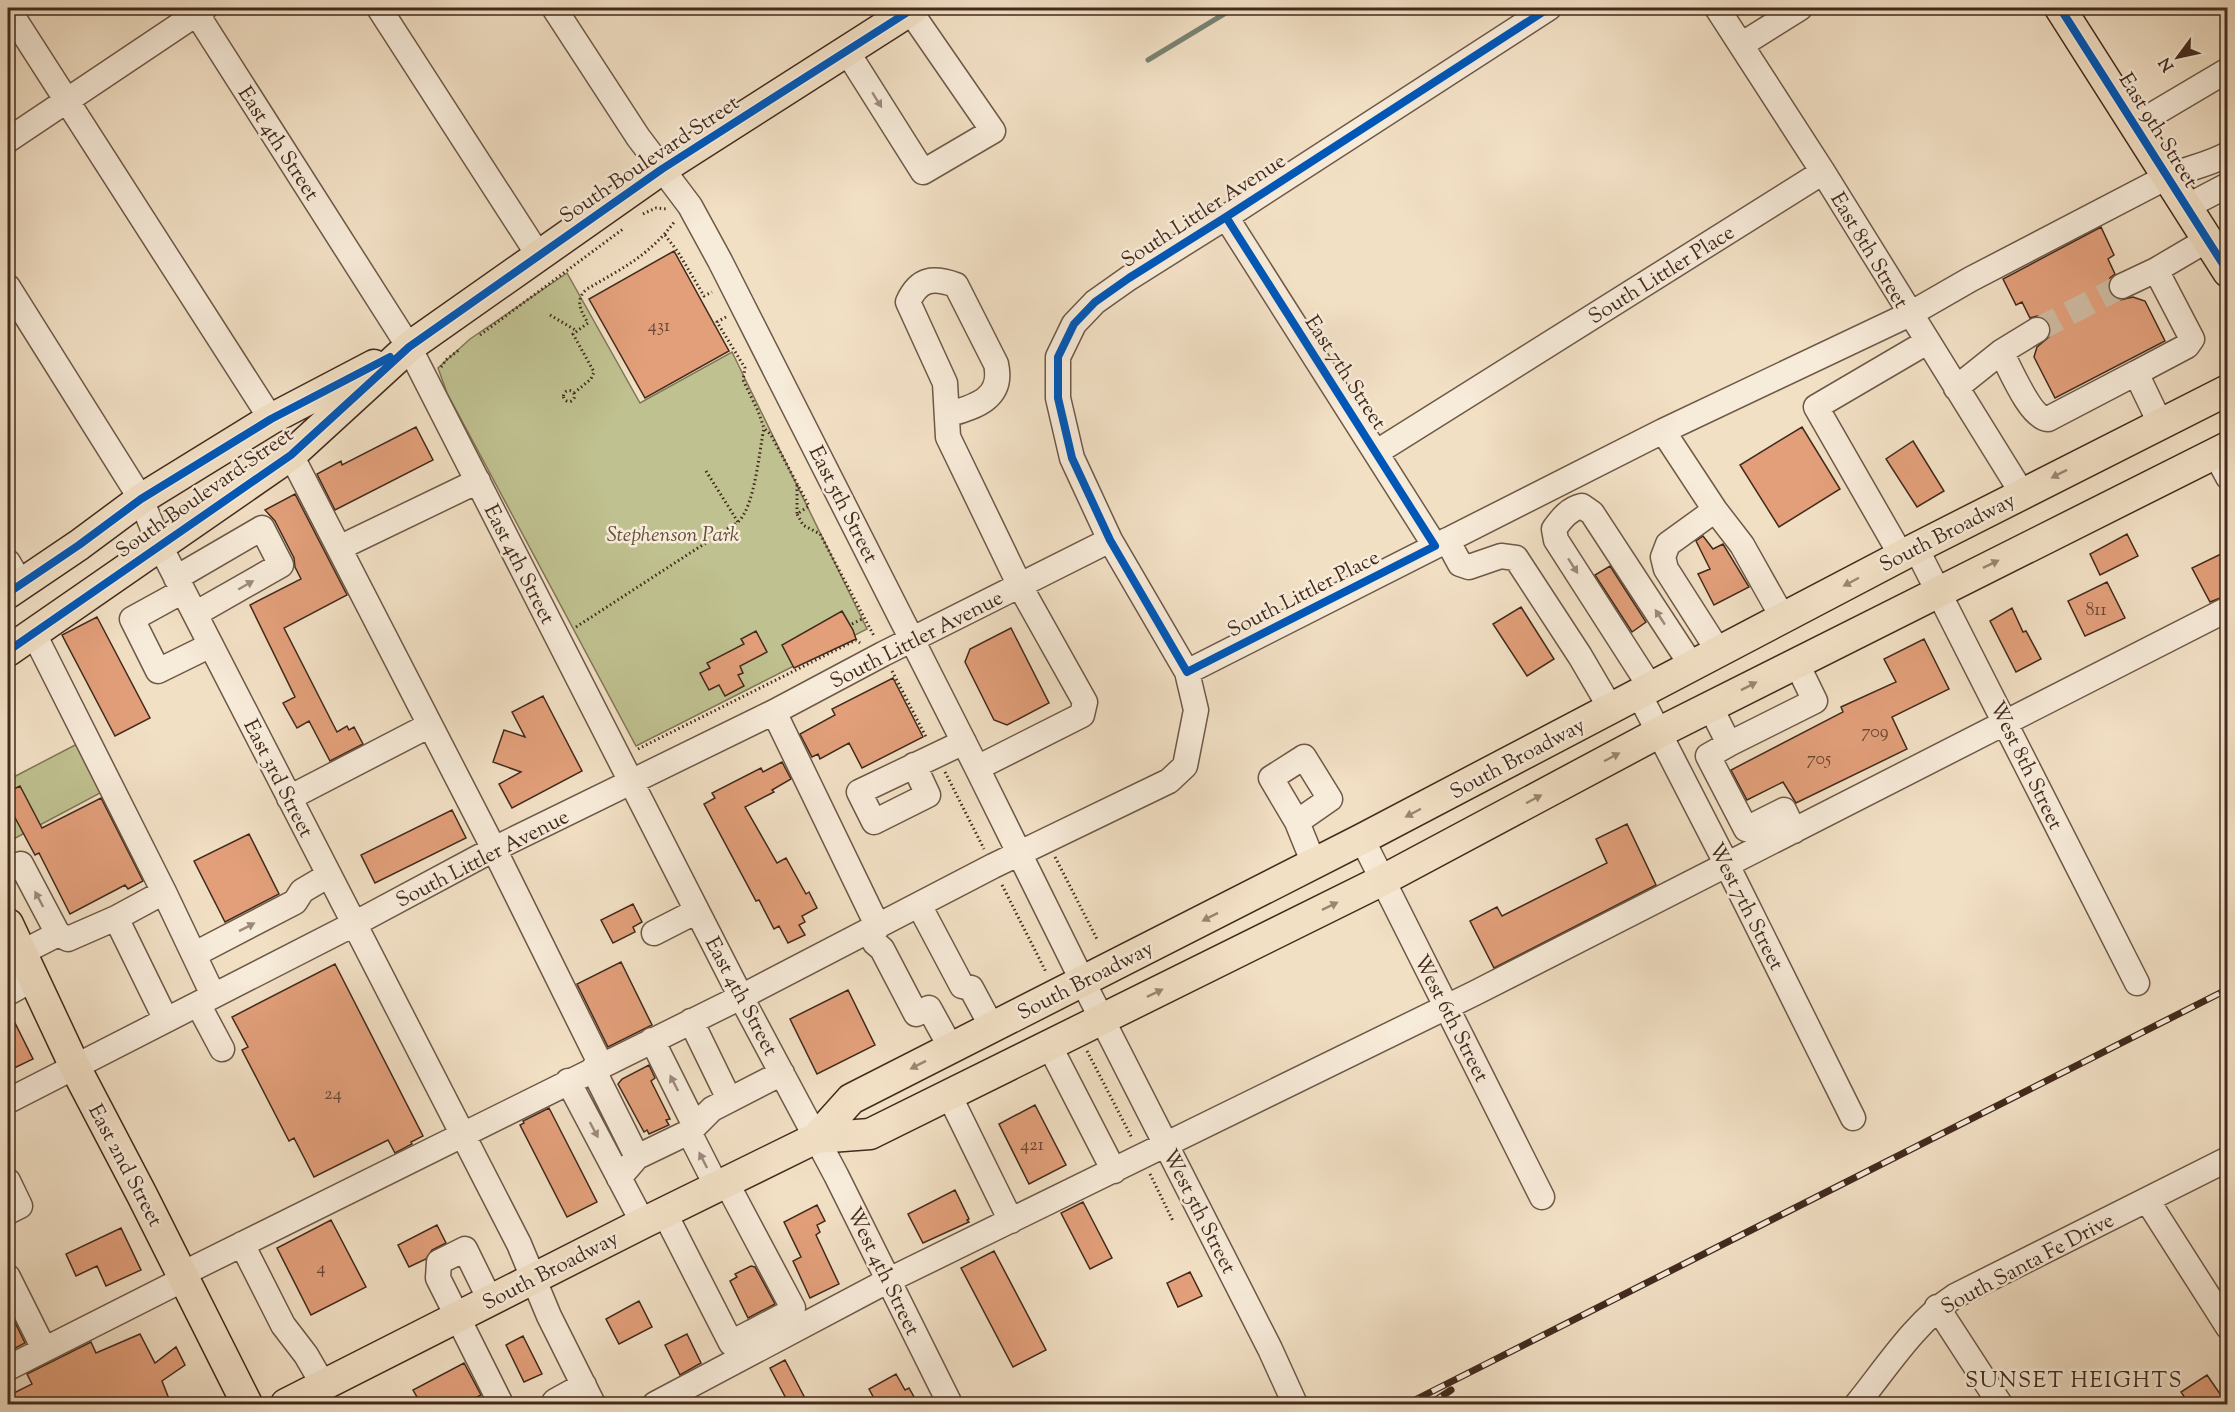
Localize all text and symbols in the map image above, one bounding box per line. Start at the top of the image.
north arrow [2148,27,2208,87]
text: N [2154,52,2181,75]
street label: East 9th Street [2110,68,2205,194]
street label: East 4th Street [229,81,326,207]
street label: South Boulevard Street [554,89,746,232]
one-way arrow [872,92,883,108]
street label: South Littler Avenue [1116,147,1292,276]
street label: East 8th Street [1822,187,1915,315]
street label: South Littler Place [1583,219,1741,333]
street label: East 7th Street [1296,310,1393,436]
house number: 431 [648,314,670,340]
street label: South Boulevard Street [110,421,300,566]
street label: East 5th Street [800,441,885,569]
one-way arrow [2050,470,2067,479]
street label: South Broadway [1875,486,2022,581]
street label: East 4th Street [475,500,561,630]
park label: Stephenson Park [607,521,740,551]
street label: South Littler Place [1223,543,1385,646]
one-way arrow [1567,558,1578,574]
one-way arrow [1983,559,2000,569]
one-way arrow [1842,577,1859,587]
one-way arrow [238,580,255,590]
street label: South Littler Avenue [825,584,1009,697]
house number: 811 [2085,598,2107,624]
one-way arrow [1654,610,1666,626]
one-way arrow [1741,682,1758,691]
street label: West 8th Street [1981,697,2069,835]
street label: South Broadway [1445,711,1591,808]
street label: East 3rd Street [235,715,320,843]
house number: 709 [1862,720,1889,746]
house number: 705 [1807,747,1831,773]
one-way arrow [1604,752,1621,762]
one-way arrow [1526,794,1543,804]
street label: South Littler Avenue [391,803,575,916]
one-way arrow [1404,808,1421,818]
street label: West 7th Street [1700,838,1790,976]
one-way arrow [35,891,44,908]
one-way arrow [1321,902,1338,911]
one-way arrow [1201,912,1218,922]
one-way arrow [238,922,255,932]
street label: East 4th Street [696,932,784,1062]
street label: South Broadway [1013,934,1160,1029]
street label: West 6th Street [1405,950,1495,1088]
one-way arrow [1147,989,1164,998]
one-way arrow [909,1060,926,1070]
one-way arrow [669,1074,679,1092]
house number: 24 [324,1082,342,1108]
street label: East 2nd Street [79,1099,169,1233]
one-way arrow [589,1122,599,1139]
house number: 421 [1020,1133,1044,1159]
street label: West 5th Street [1154,1144,1243,1279]
one-way arrow [698,1151,708,1168]
street label: West 4th Street [838,1203,926,1341]
street label: South Santa Fe Drive [1936,1206,2120,1323]
street label: South Broadway [478,1224,625,1319]
house number: 4 [316,1256,326,1282]
district label: SUNSET HEIGHTS [1965,1366,2183,1398]

